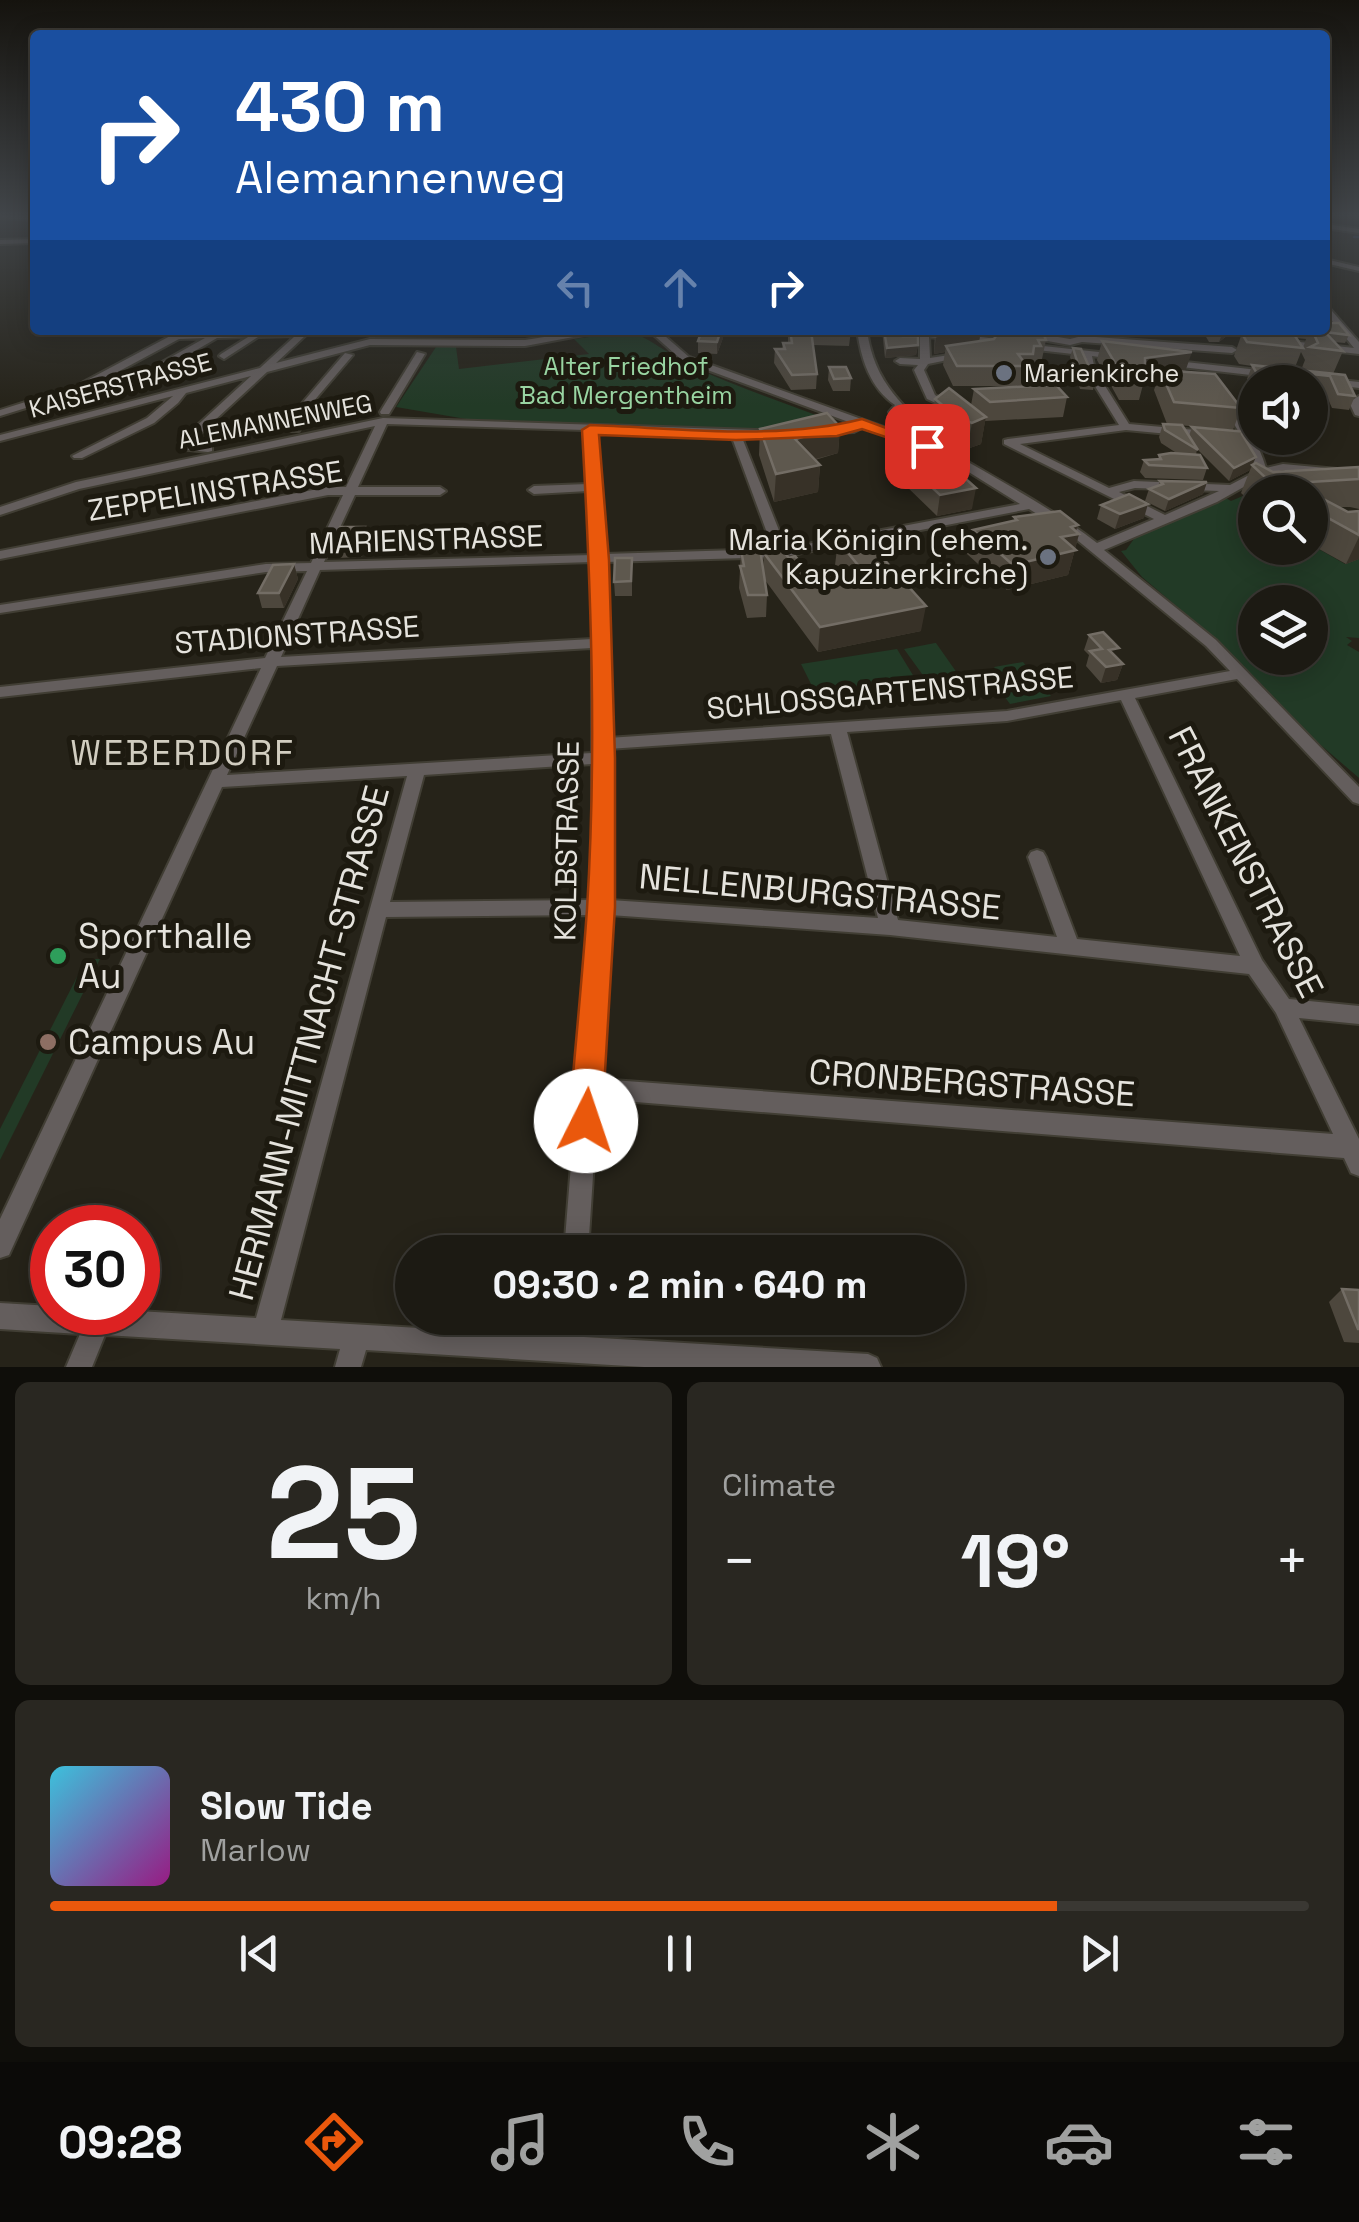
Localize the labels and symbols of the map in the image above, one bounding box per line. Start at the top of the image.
street label: KAISERSTRASSE [25,345,215,425]
park label: Alter Friedhof Bad Mergentheim [519,350,733,411]
place label: Marienkirche [1024,357,1179,389]
marker: Marienkirche [993,362,1015,384]
street label: ALEMANNENWEG [175,386,375,456]
pin [885,404,970,489]
street label: ZEPPELINSTRASSE [85,451,345,530]
street label: MARIENSTRASSE [308,516,544,563]
place label: Maria Königin (ehem. Kapuzinerkirche) [728,520,1028,593]
marker: Maria Königin (ehem. Kapuzinerkirche) [1037,546,1059,568]
street label: STADIONSTRASSE [173,606,421,663]
street label: SCHLOSSGARTENSTRASSE [705,657,1075,728]
street label: FRANKENSTRASSE [1159,719,1333,1005]
district label: WEBERDORF [70,731,296,775]
street label: KOLBSTRASSE [545,741,588,941]
street label: HERMANN-MITTNACHT-STRASSE [219,781,399,1305]
street label: NELLENBURGSTRASSE [637,854,1003,930]
place label: Sporthalle Au [78,914,252,998]
marker: Sporthalle Au [47,945,69,967]
place label: Campus Au [68,1020,255,1064]
marker: Campus Au [37,1031,59,1053]
street label: CRONBERGSTRASSE [807,1050,1137,1116]
position arrow [534,1069,638,1173]
speed limit sign: 30 [30,1205,160,1335]

